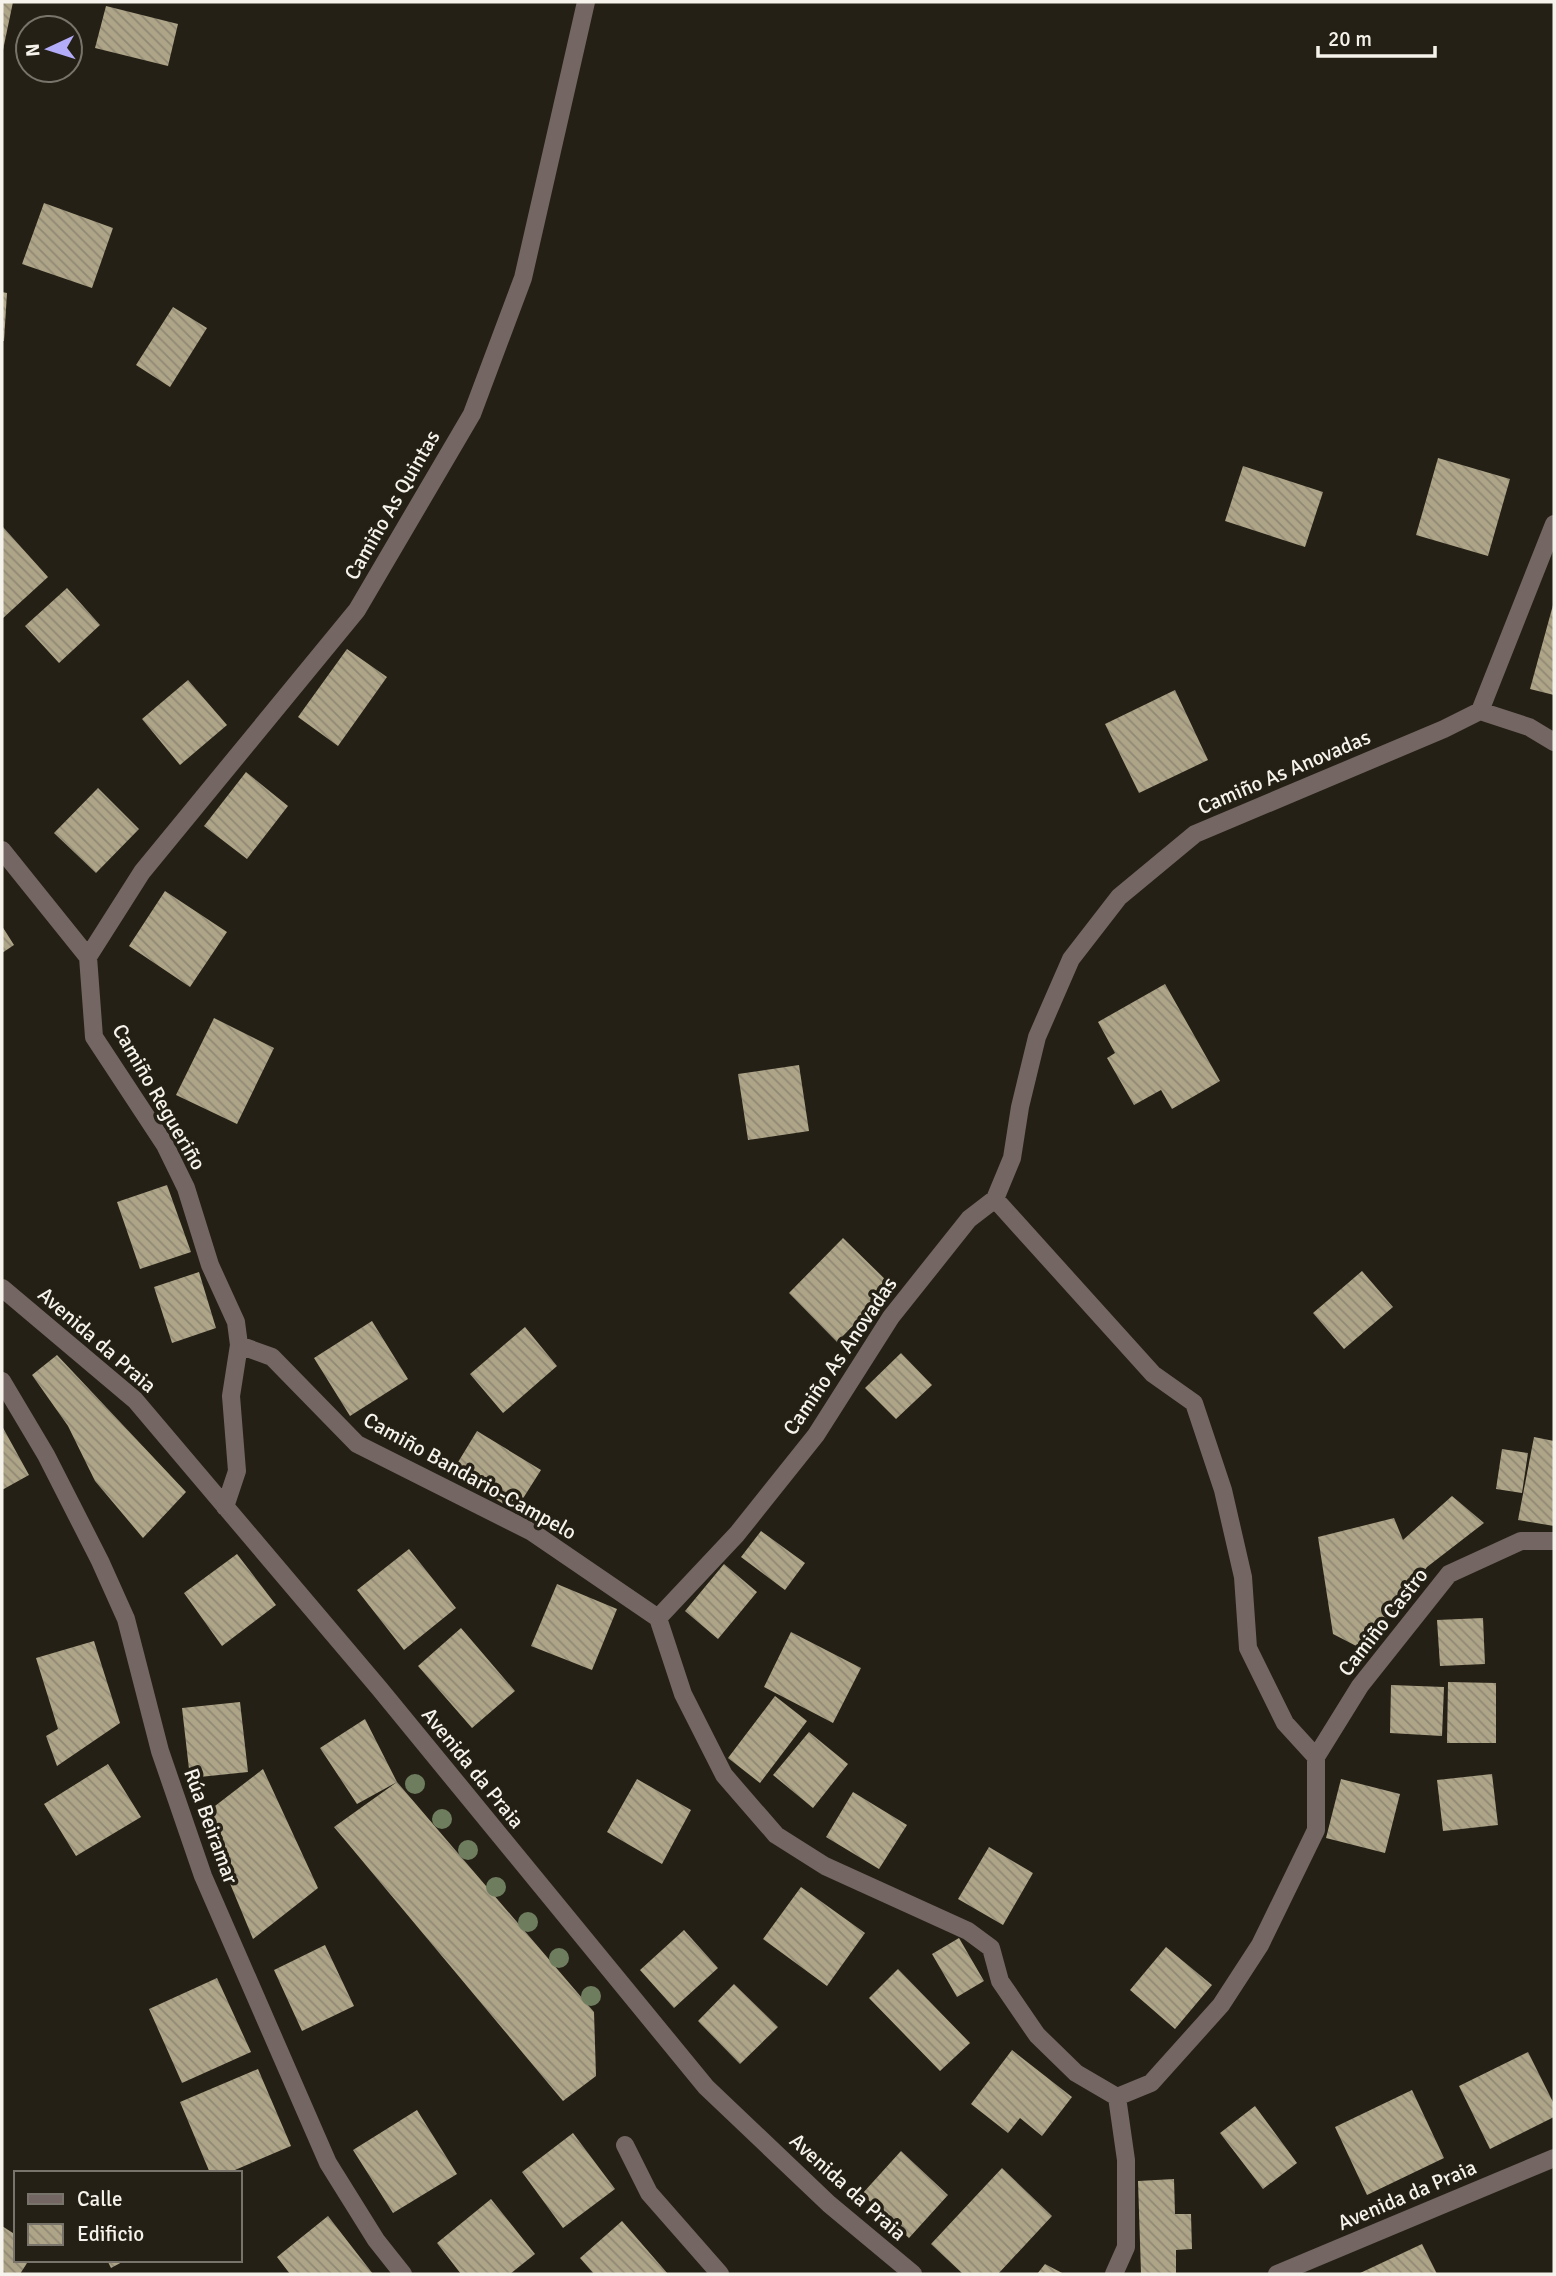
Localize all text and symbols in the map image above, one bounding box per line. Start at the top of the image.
north arrow [14,14,84,84]
scale bar [1318,14,1435,58]
text: 20 m [1328,26,1372,52]
text: N [21,43,45,58]
street label: Camiño As Quintas [339,425,445,585]
street label: Camiño As Anovadas [1194,724,1374,820]
street label: Camiño Regueriño [107,1019,211,1175]
street label: Camiño As Anovadas [777,1272,903,1440]
street label: Avenida da Praia [32,1282,162,1398]
street label: Camiño Bandario-Campelo [359,1407,581,1545]
street label: Camiño Castro [1333,1563,1433,1681]
street label: Avenida da Praia [416,1702,530,1834]
street label: Rúa Beiramar [178,1765,244,1888]
street label: Avenida da Praia [784,2128,912,2246]
street label: Avenida da Praia [1334,2154,1480,2236]
legend [14,2171,242,2262]
text: Calle [77,2186,123,2212]
text: Edificio [77,2221,144,2247]

